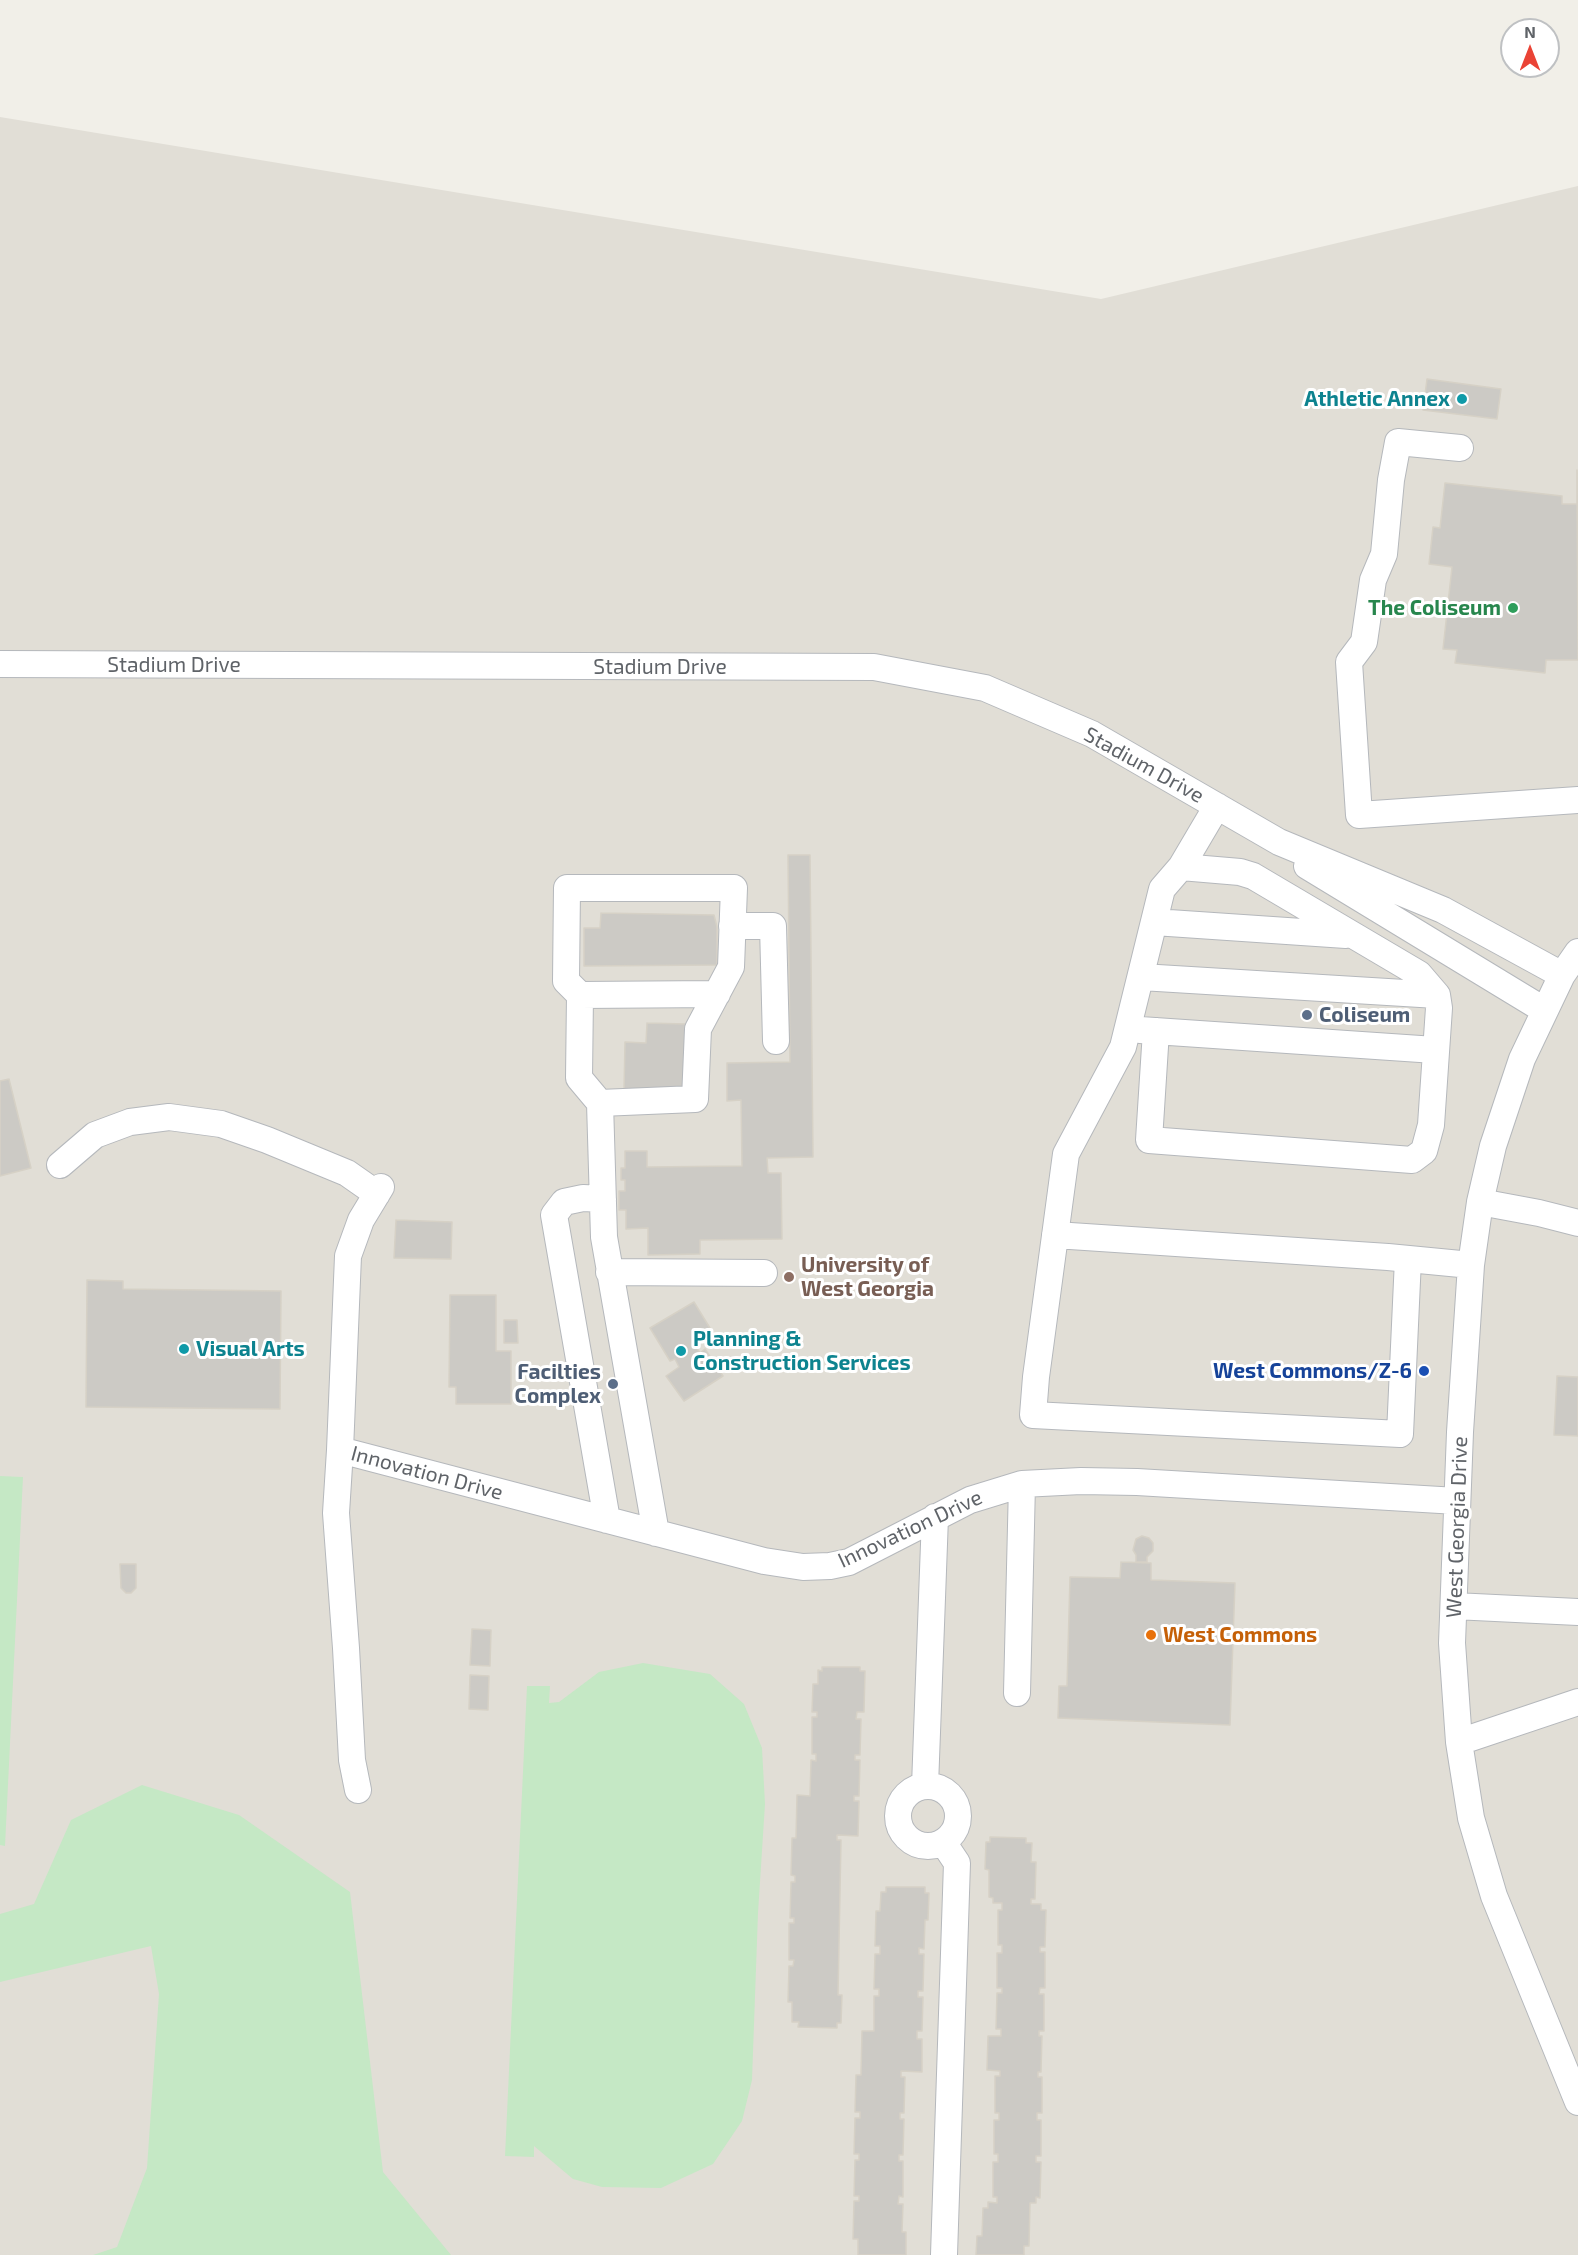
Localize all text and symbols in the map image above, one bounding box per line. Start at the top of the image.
north arrow [1500,18,1560,78]
text: N [1524,22,1536,41]
place label: Athletic Annex [1304,386,1450,412]
marker: Athletic Annex [1455,392,1469,406]
place label: The Coliseum [1368,595,1501,621]
marker: The Coliseum [1506,601,1520,615]
street label: Stadium Drive [107,652,241,678]
street label: Stadium Drive [593,654,727,680]
street label: Stadium Drive [1080,722,1208,808]
place label: Coliseum [1319,1002,1410,1028]
marker: Coliseum [1300,1008,1314,1022]
place label: University of West Georgia [801,1252,934,1302]
marker: University of West Georgia [782,1270,796,1284]
place label: Planning & Construction Services [693,1326,911,1376]
place label: Visual Arts [196,1336,305,1362]
marker: Visual Arts [177,1342,191,1356]
marker: Planning & Construction Services [674,1344,688,1358]
place label: West Commons/Z-6 [1213,1358,1412,1384]
place label: Facilties Complex [515,1359,601,1409]
marker: West Commons/Z-6 [1417,1364,1431,1378]
marker: Facilties Complex [606,1377,620,1391]
street label: West Georgia Drive [1441,1436,1473,1618]
street label: Innovation Drive [348,1441,506,1505]
street label: Innovation Drive [834,1485,986,1573]
place label: West Commons [1163,1622,1317,1648]
marker: West Commons [1144,1628,1158,1642]

